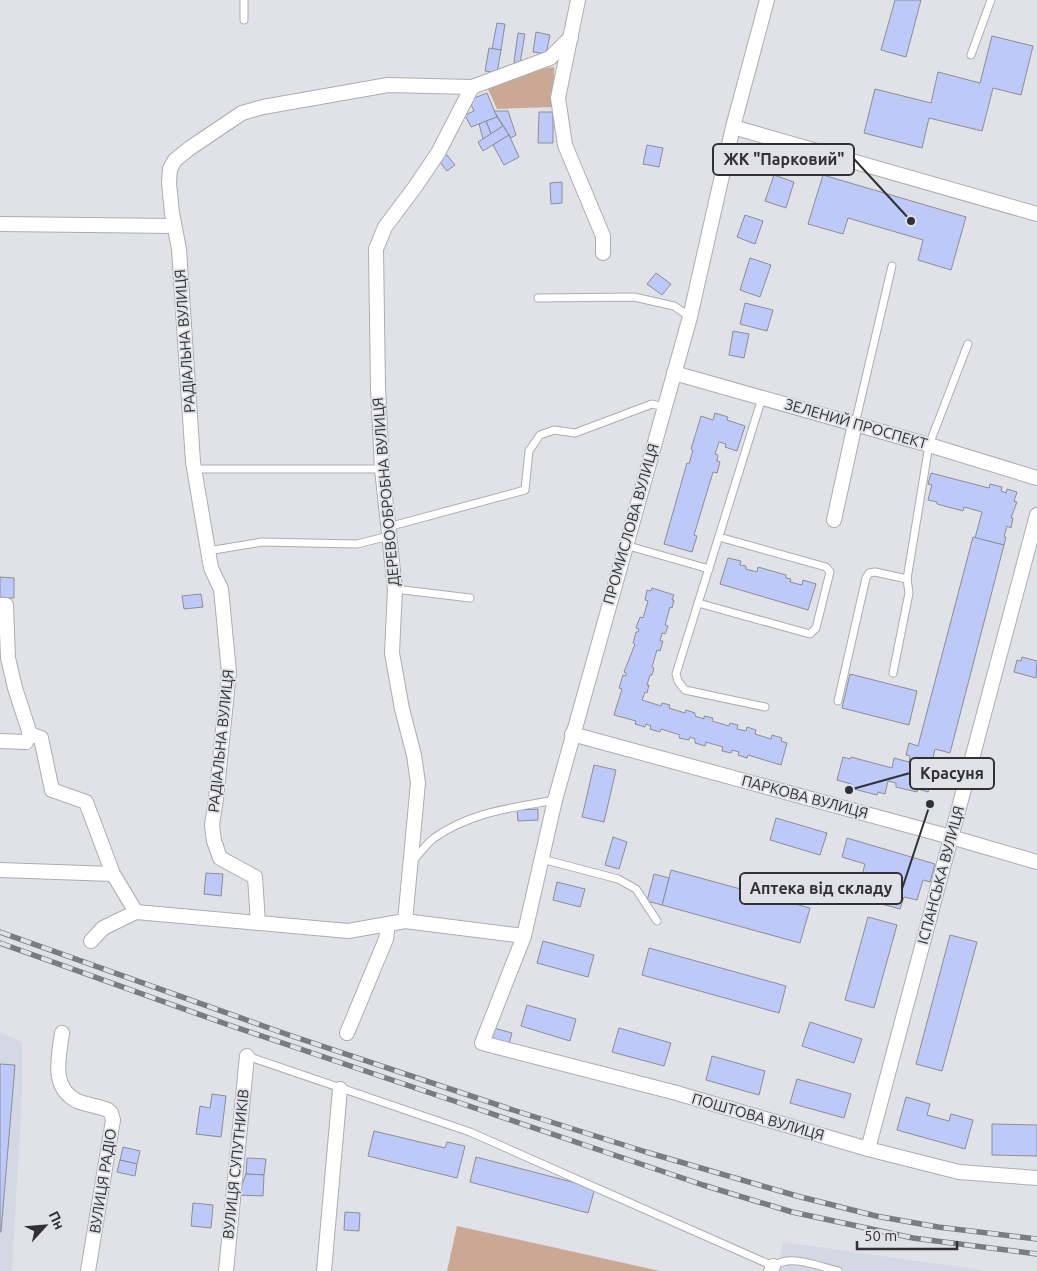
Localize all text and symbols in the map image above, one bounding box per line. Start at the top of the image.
callout: ЖК "Парковий" [713,144,854,175]
text: ЖК "Парковий" [723,150,845,168]
street label: РАДІАЛЬНА ВУЛИЦЯ [171,269,198,413]
street label: ЗЕЛЕНИЙ ПРОСПЕКТ [783,395,930,452]
street label: ДЕРЕВООБРОБНА ВУЛИЦЯ [369,397,402,587]
street label: ПРОМИСЛОВА ВУЛИЦЯ [599,441,662,606]
street label: РАДІАЛЬНА ВУЛИЦЯ [205,668,236,813]
callout: Красуня [910,758,994,789]
text: Красуня [920,764,984,782]
street label: ПАРКОВА ВУЛИЦЯ [740,771,870,822]
street label: ІСПАНСЬКА ВУЛИЦЯ [914,804,967,946]
callout: Аптека від складу [740,873,902,904]
text: Аптека від складу [750,879,893,897]
street label: ВУЛИЦЯ СУПУТНИКІВ [219,1088,252,1240]
street label: ПОШТОВА ВУЛИЦЯ [690,1089,826,1144]
street label: ВУЛИЦЯ РАДІО [86,1127,119,1235]
north arrow [20,1201,70,1251]
text: Пн [45,1209,68,1232]
scale bar [857,1218,957,1250]
text: 50 m [864,1227,897,1244]

